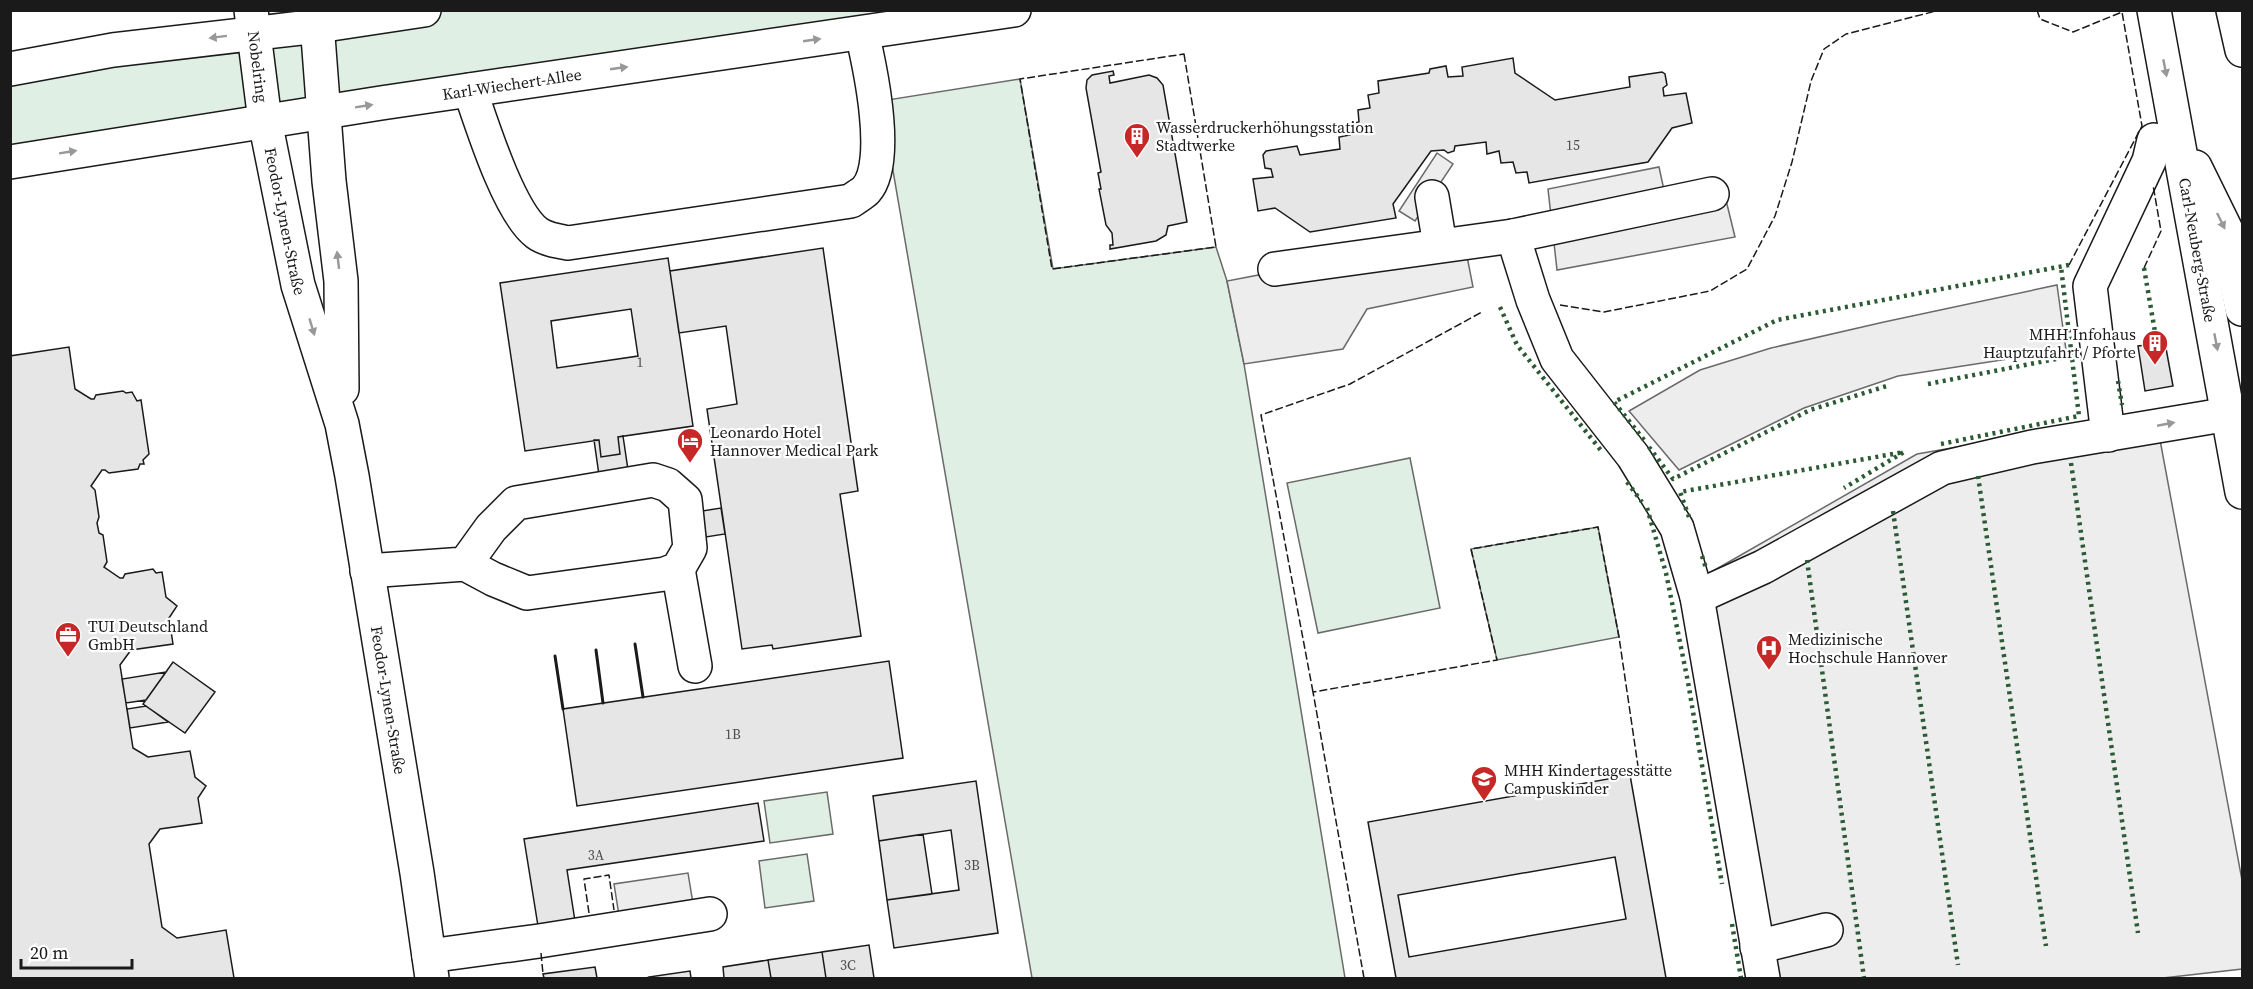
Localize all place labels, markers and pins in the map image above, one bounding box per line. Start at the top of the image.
place label: Wasserdruckerhöhungsstation Stadtwerke [1156,116,1374,156]
building icon: Wasserdruckerhöhungsstation Stadtwerke [1122,121,1152,159]
place label: MHH Infohaus Hauptzufahrt / Pforte [1983,323,2136,363]
building icon: MHH Infohaus Hauptzufahrt / Pforte [2140,328,2170,366]
place label: Leonardo Hotel Hannover Medical Park [710,421,879,461]
hotel icon: Leonardo Hotel Hannover Medical Park [675,426,705,464]
place label: TUI Deutschland GmbH [88,615,208,655]
office icon: TUI Deutschland GmbH [53,620,83,658]
place label: Medizinische Hochschule Hannover [1788,628,1948,668]
hospital icon: Medizinische Hochschule Hannover [1754,633,1784,671]
place label: MHH Kindertagesstätte Campuskinder [1504,759,1672,799]
school or university icon: MHH Kindertagesstätte Campuskinder [1469,764,1499,802]

